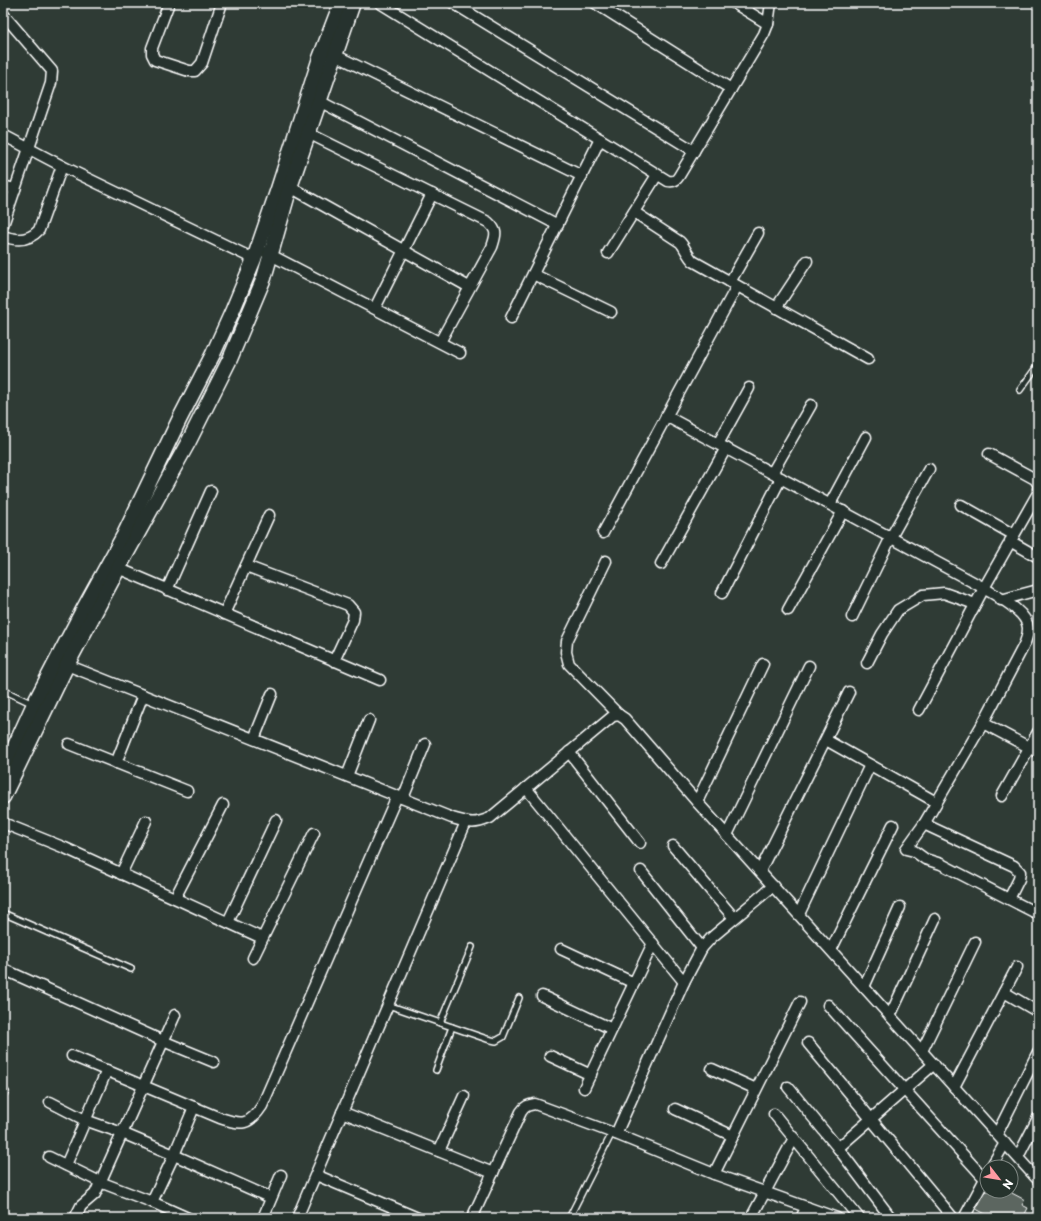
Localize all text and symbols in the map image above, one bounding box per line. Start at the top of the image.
north arrow [979,1159,1019,1199]
text: N [998,1176,1018,1193]

